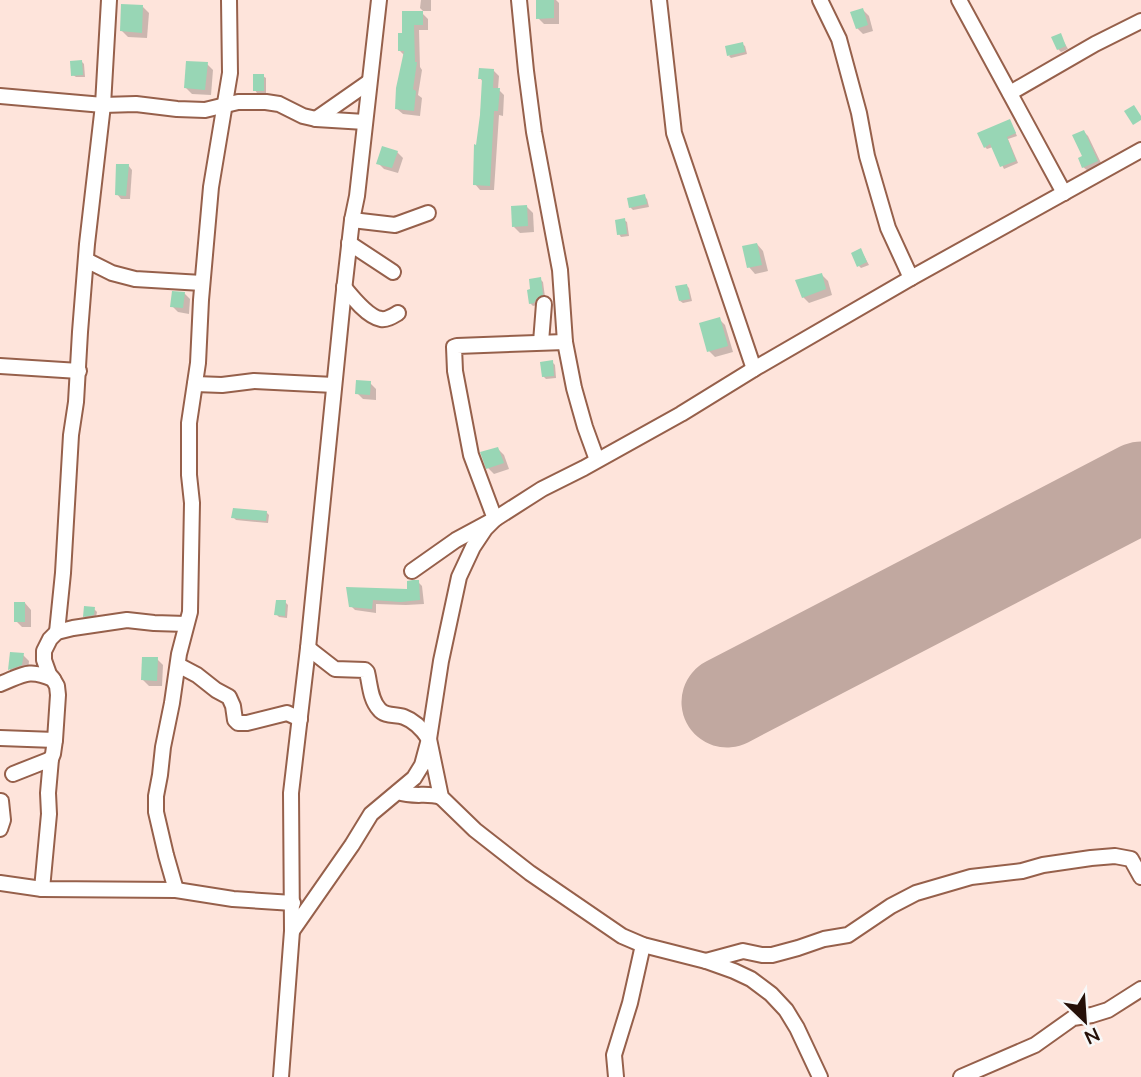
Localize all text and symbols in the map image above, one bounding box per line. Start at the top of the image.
north arrow [1050,986,1120,1056]
text: N [1080,1021,1104,1050]

